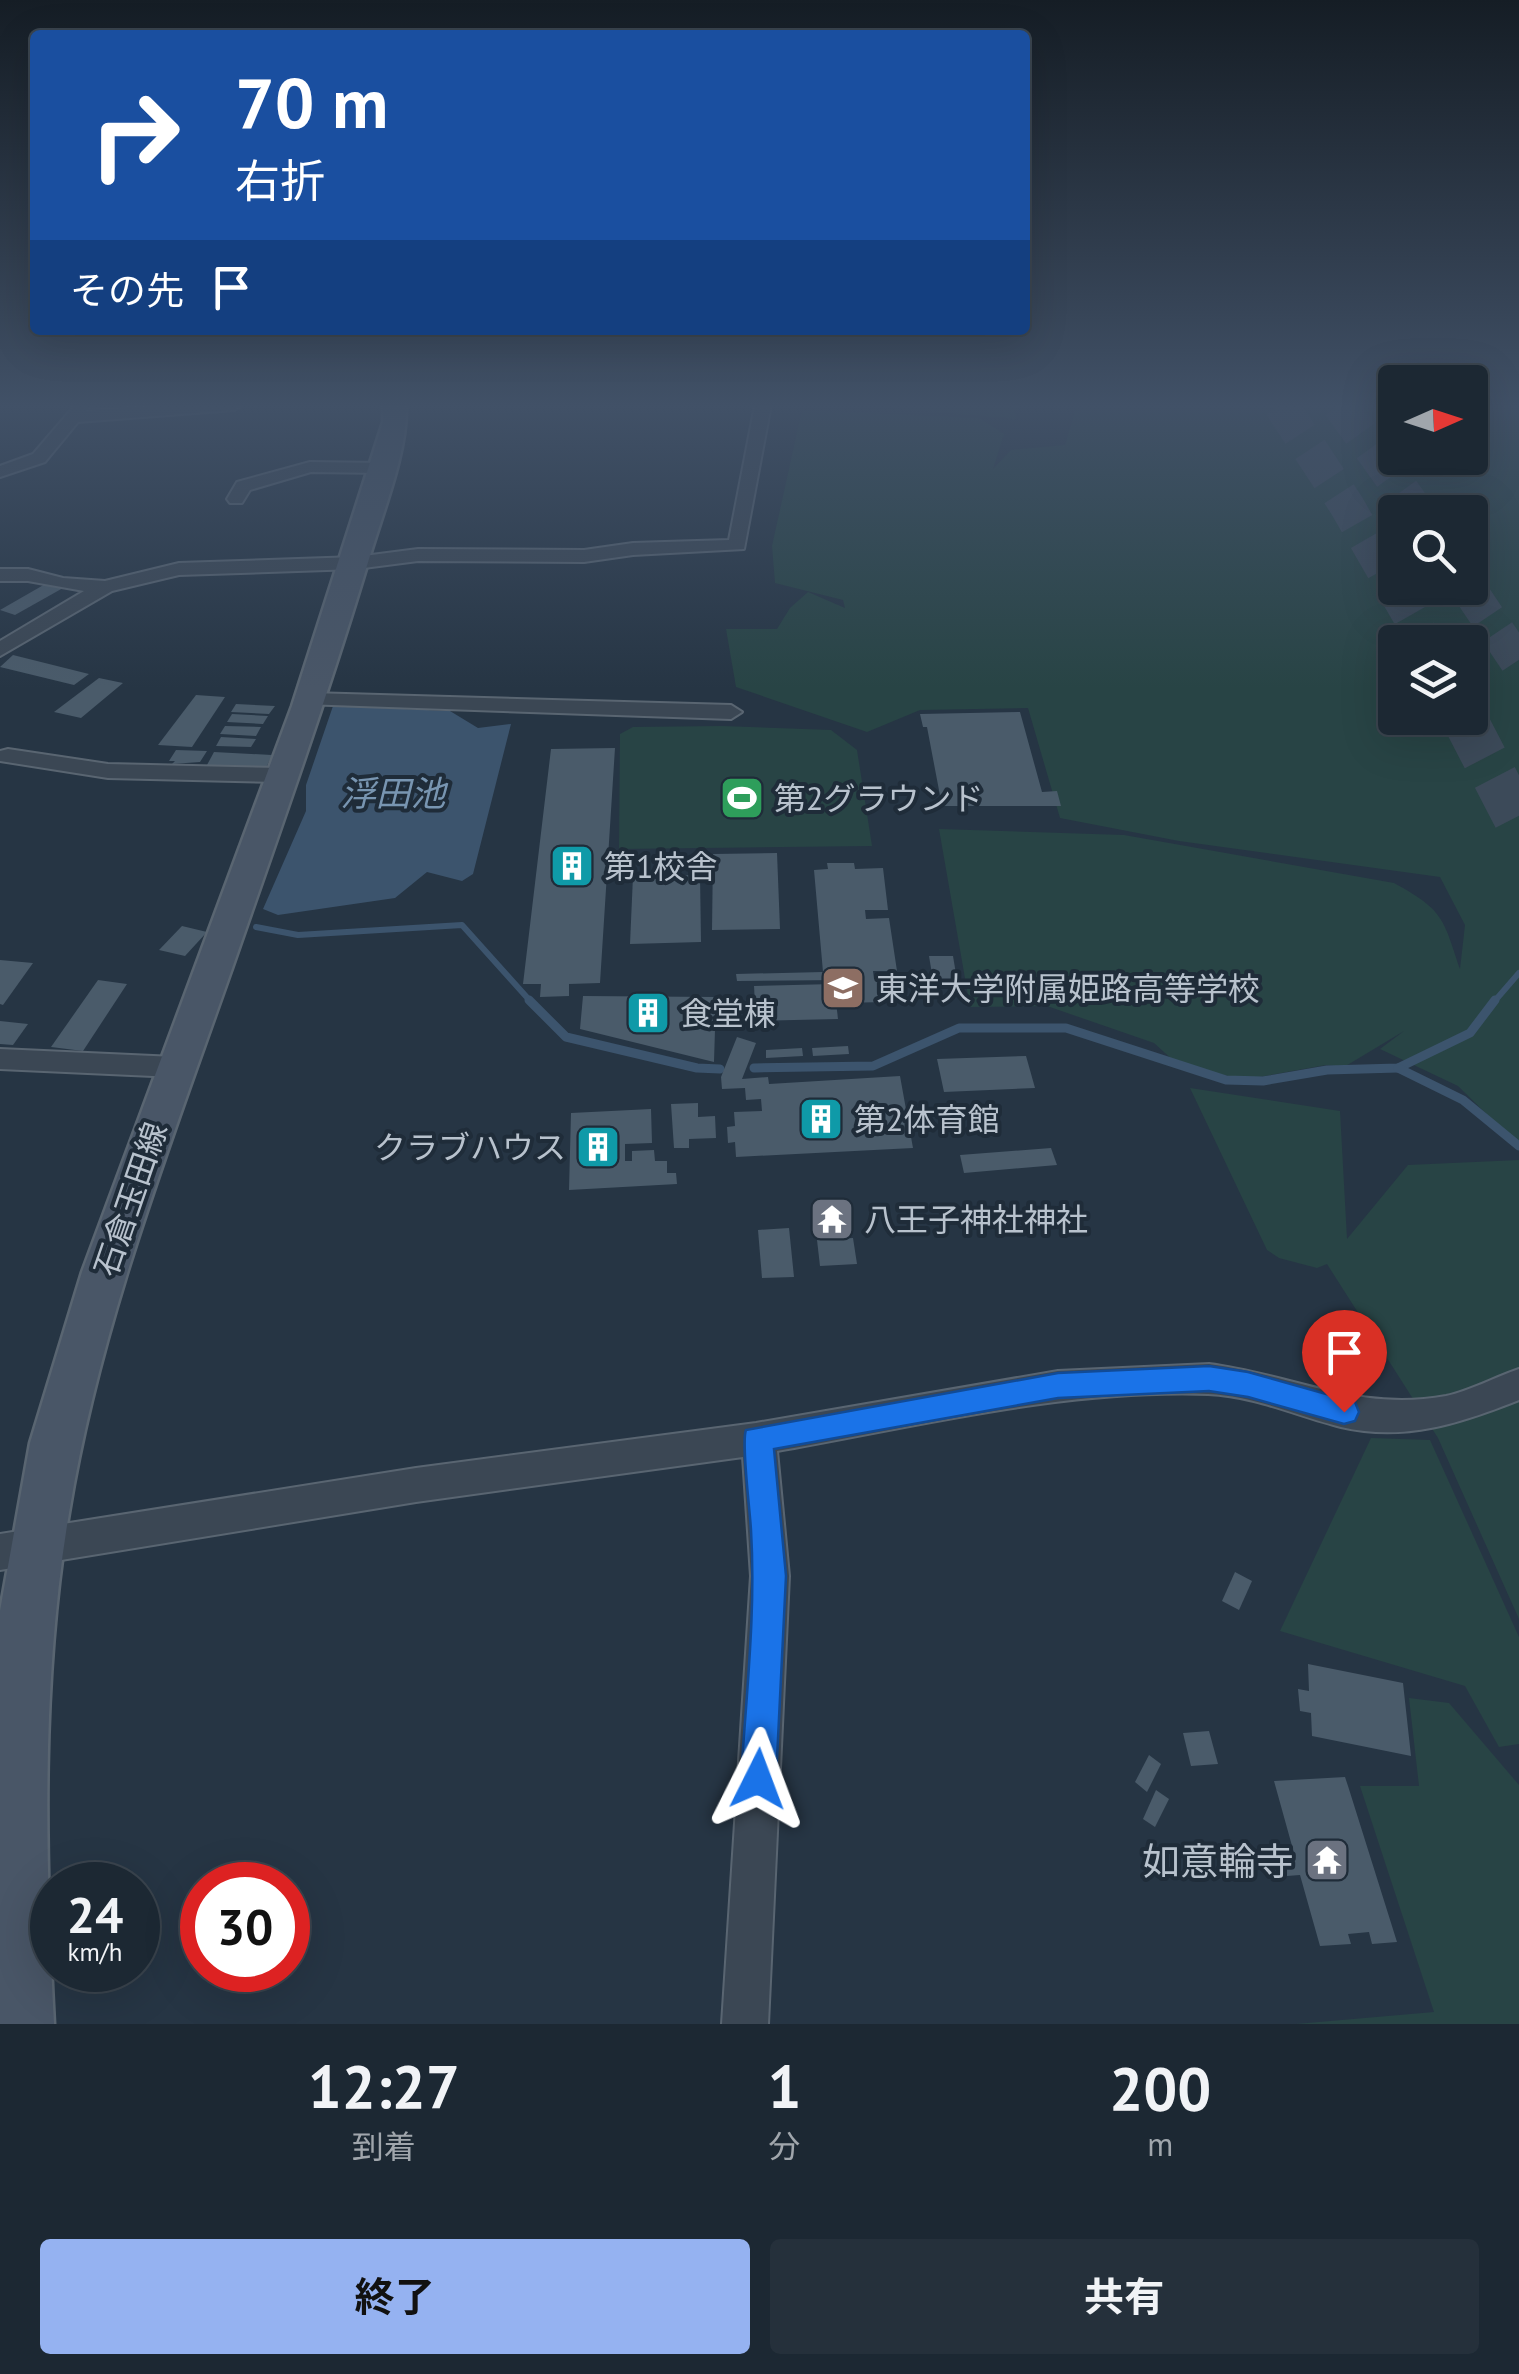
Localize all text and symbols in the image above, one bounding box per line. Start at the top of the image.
text: 70 m [235,57,388,147]
icon: right [70,70,200,200]
text: 右折 [235,151,325,209]
icon: arrive [204,260,259,315]
text: その先 [70,265,184,314]
north arrow [1378,365,1488,475]
map controls [1378,365,1488,735]
button: search [1378,495,1488,605]
button: layers [1378,625,1488,735]
water label: 浮田池 [340,770,448,816]
sports icon: 第2グラウンド [719,775,765,821]
place label: 第2グラウンド [774,777,983,819]
building icon: 第1校舎 [549,843,595,889]
place label: 第1校舎 [604,845,717,887]
school or university icon: 東洋大学附属姫路高等学校 [820,965,866,1011]
place label: 東洋大学附属姫路高等学校 [876,967,1260,1009]
building icon: 食堂棟 [625,990,671,1036]
place label: 食堂棟 [680,992,776,1034]
building icon: 第2体育館 [798,1096,844,1142]
place label: 第2体育館 [854,1098,999,1140]
street label: 石倉玉田線 [84,1117,176,1281]
building icon: クラブハウス [575,1124,621,1170]
place label: クラブハウス [374,1126,566,1168]
temple icon: 八王子神社神社 [809,1196,855,1242]
place label: 八王子神社神社 [864,1198,1088,1240]
pin [1302,1310,1387,1413]
icon: arrive [1317,1325,1372,1380]
position arrow [706,1727,810,1831]
place label: 如意輪寺 [1142,1836,1294,1885]
temple icon: 如意輪寺 [1304,1837,1350,1883]
speed limit sign: 30 [180,1862,310,1992]
text: 24 [67,1882,123,1947]
text: km/h [68,1936,122,1968]
text: 12:27 [308,2047,460,2125]
text: 1 [768,2047,802,2125]
text: 200 [1109,2049,1211,2127]
text: m [1147,2123,1173,2165]
text: 到着 [352,2125,416,2167]
text: 分 [769,2125,801,2167]
button: 終了 [40,2239,750,2354]
button: 共有 [770,2239,1479,2354]

